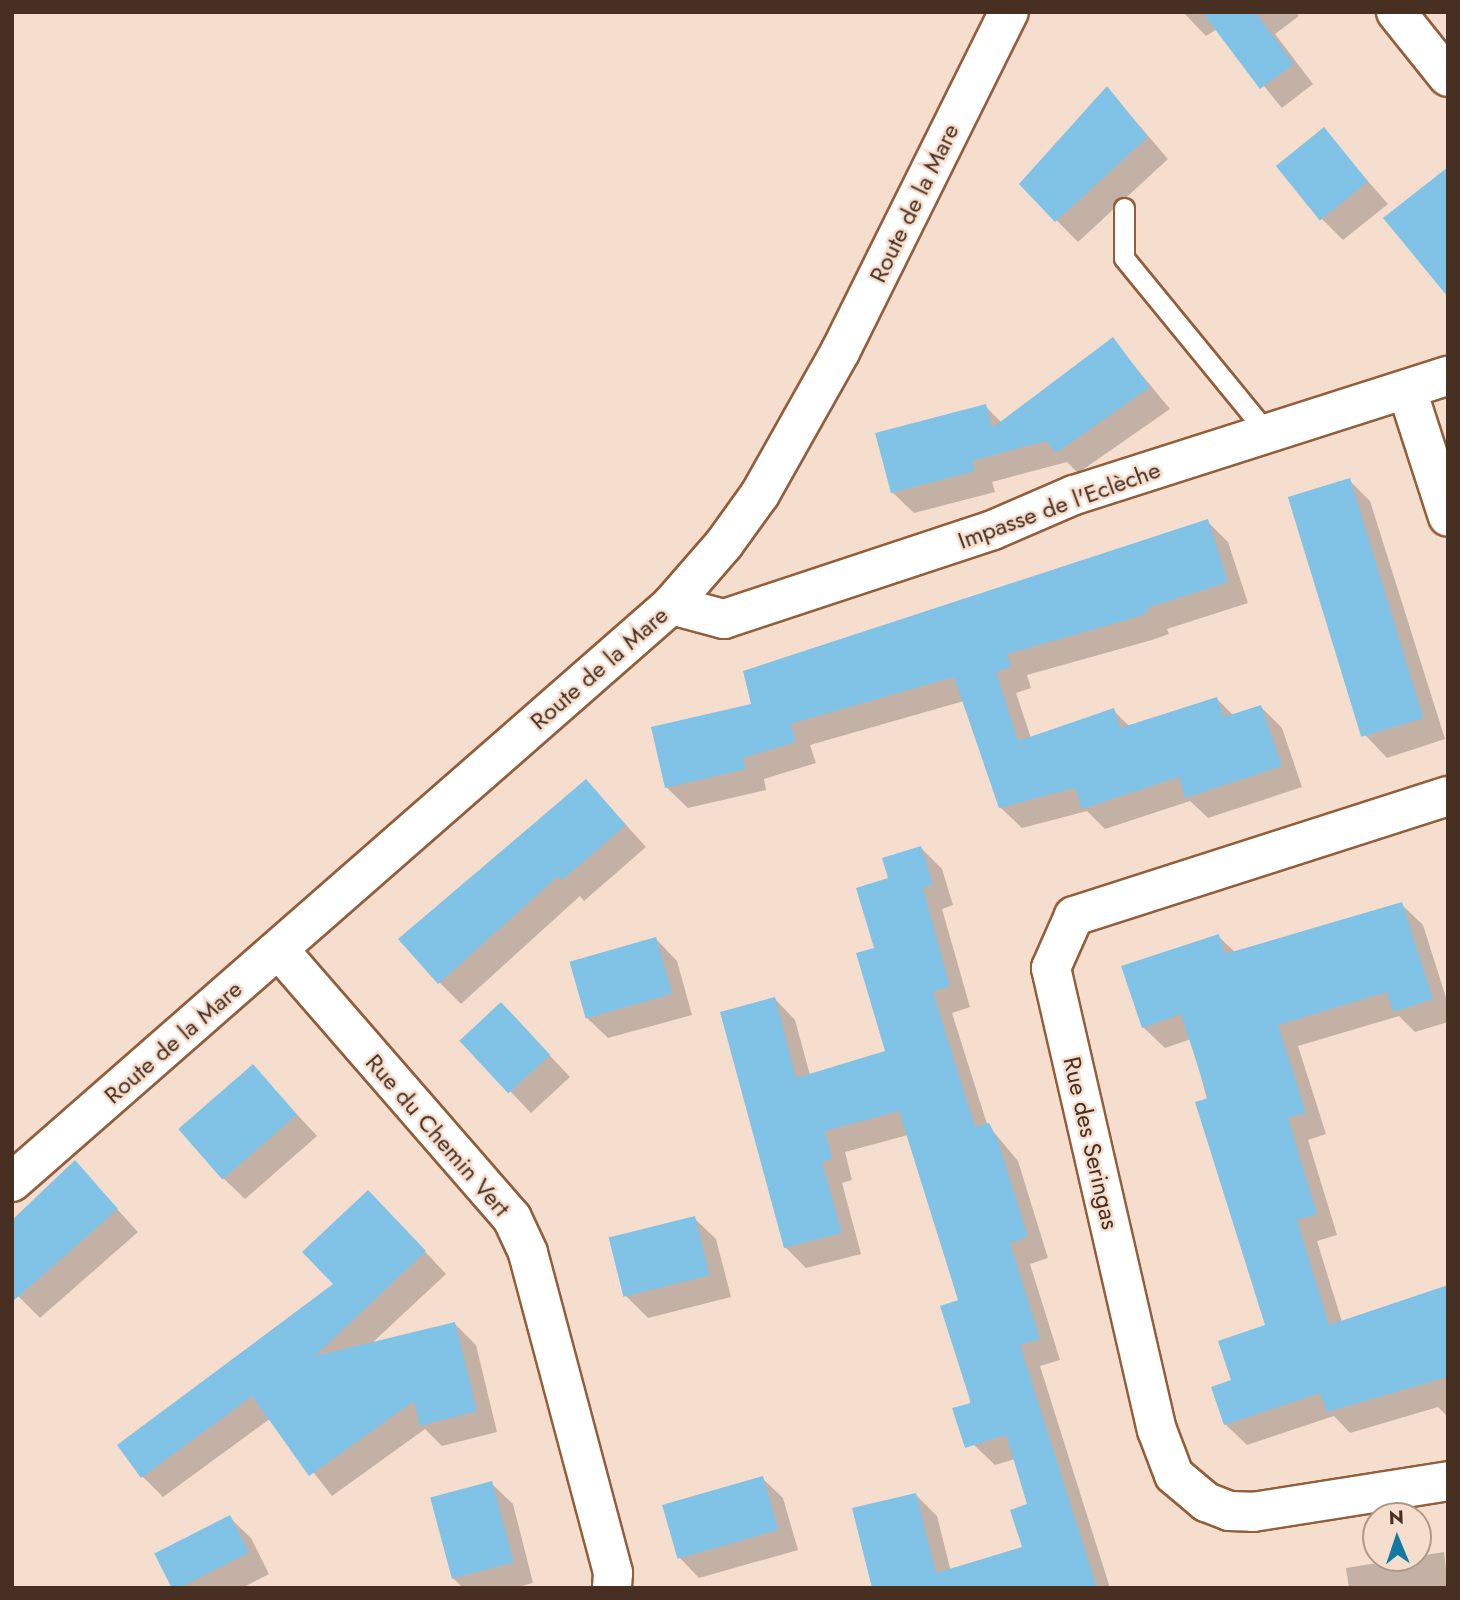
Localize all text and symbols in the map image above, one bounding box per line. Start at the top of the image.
street label: Route de la Mare [863,119,965,287]
street label: Impasse de l'Eclèche [954,455,1164,555]
street label: Route de la Mare [524,600,674,736]
street label: Route de la Mare [98,974,248,1110]
street label: Rue du Chemin Vert [360,1048,516,1222]
street label: Rue des Seringas [1057,1054,1125,1232]
north arrow [1362,1502,1432,1572]
text: N [1388,1504,1404,1531]

